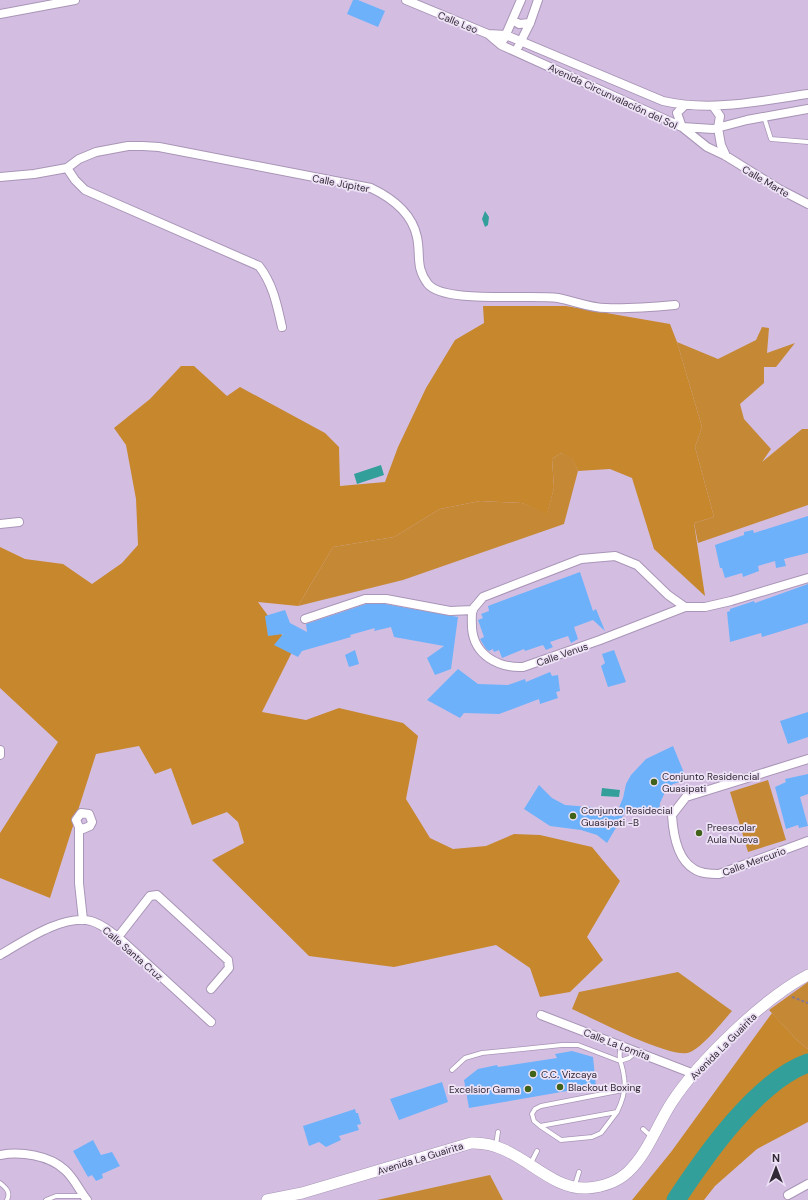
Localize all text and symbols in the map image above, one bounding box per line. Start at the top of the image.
street label: Calle Leo [436,9,480,36]
street label: Avenida Circunvalación del Sol [546,61,679,132]
street label: Calle Marte [740,163,792,200]
street label: Calle Júpiter [311,172,371,195]
street label: Calle Venus [535,640,590,669]
place label: Conjunto Residencial Guasipati [662,770,759,795]
marker: Conjunto Residencial Guasipati [649,777,659,787]
place label: Conjunto Residecial Guasipati -B [581,804,673,829]
marker: Conjunto Residecial Guasipati -B [568,811,578,821]
place label: Preescolar Aula Nueva [707,821,758,846]
marker: Preescolar Aula Nueva [694,828,704,838]
street label: Calle Mercurio [721,844,788,879]
street label: Calle Santa Cruz [100,924,166,983]
street label: Avenida La Guairita [687,1010,760,1083]
street label: Calle La Lomita [582,1026,652,1063]
place label: C.C. Vizcaya [541,1068,597,1081]
marker: C.C. Vizcaya [528,1069,538,1079]
place label: Blackout Boxing [568,1081,641,1094]
marker: Blackout Boxing [555,1082,565,1092]
place label: Excelsior Gama [449,1083,520,1096]
marker: Excelsior Gama [523,1084,533,1094]
street label: Avenida La Guairita [376,1139,465,1178]
north arrow [756,1148,796,1188]
text: N [772,1151,780,1165]

